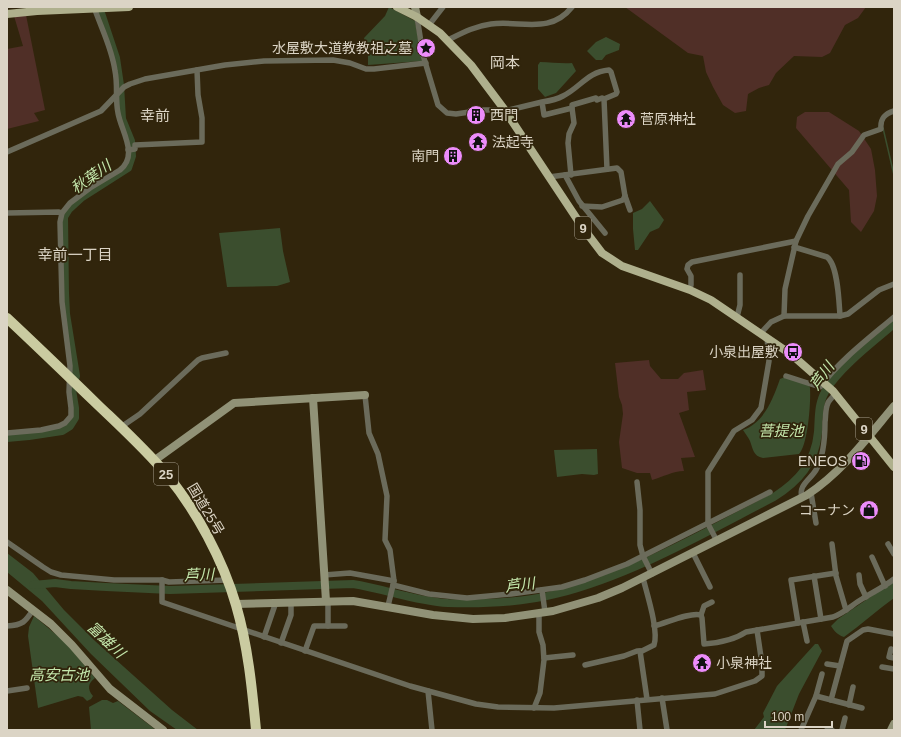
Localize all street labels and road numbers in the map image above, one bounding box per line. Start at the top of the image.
road number: 9 [575,217,591,239]
road number: 9 [856,418,872,440]
road number: 25 [154,463,178,485]
street label: 国道25号 [184,480,228,538]

